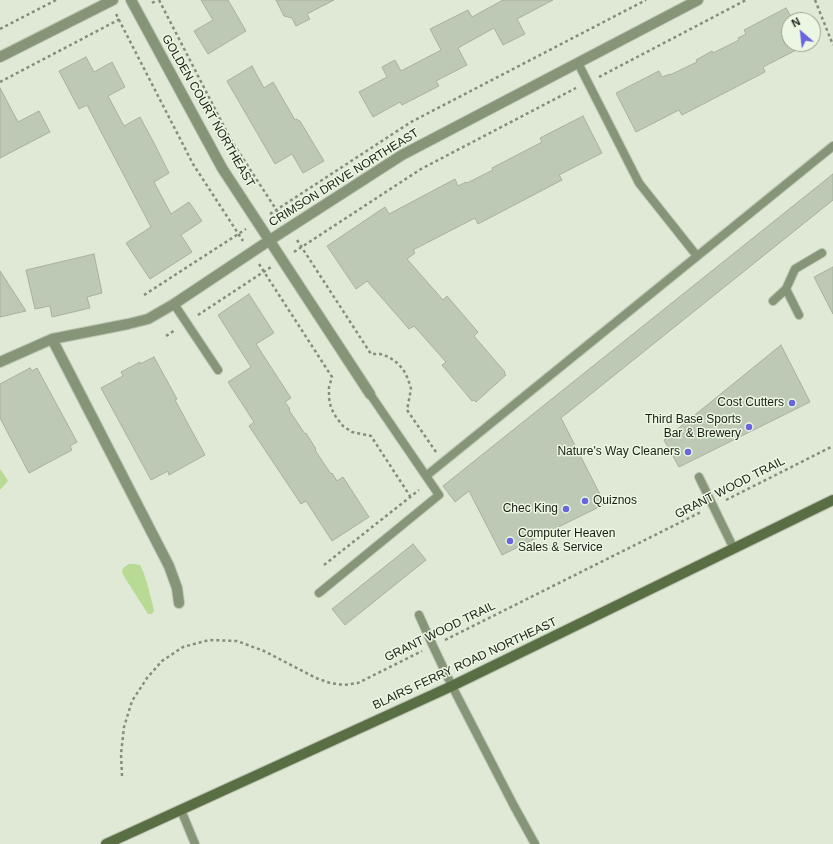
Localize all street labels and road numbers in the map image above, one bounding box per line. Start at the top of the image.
street label: GOLDEN COURT NORTHEAST [158,32,258,190]
street label: CRIMSON DRIVE NORTHEAST [266,126,422,230]
street label: GRANT WOOD TRAIL [673,454,787,522]
street label: GRANT WOOD TRAIL [382,599,498,665]
street label: BLAIRS FERRY ROAD NORTHEAST [371,615,559,713]

